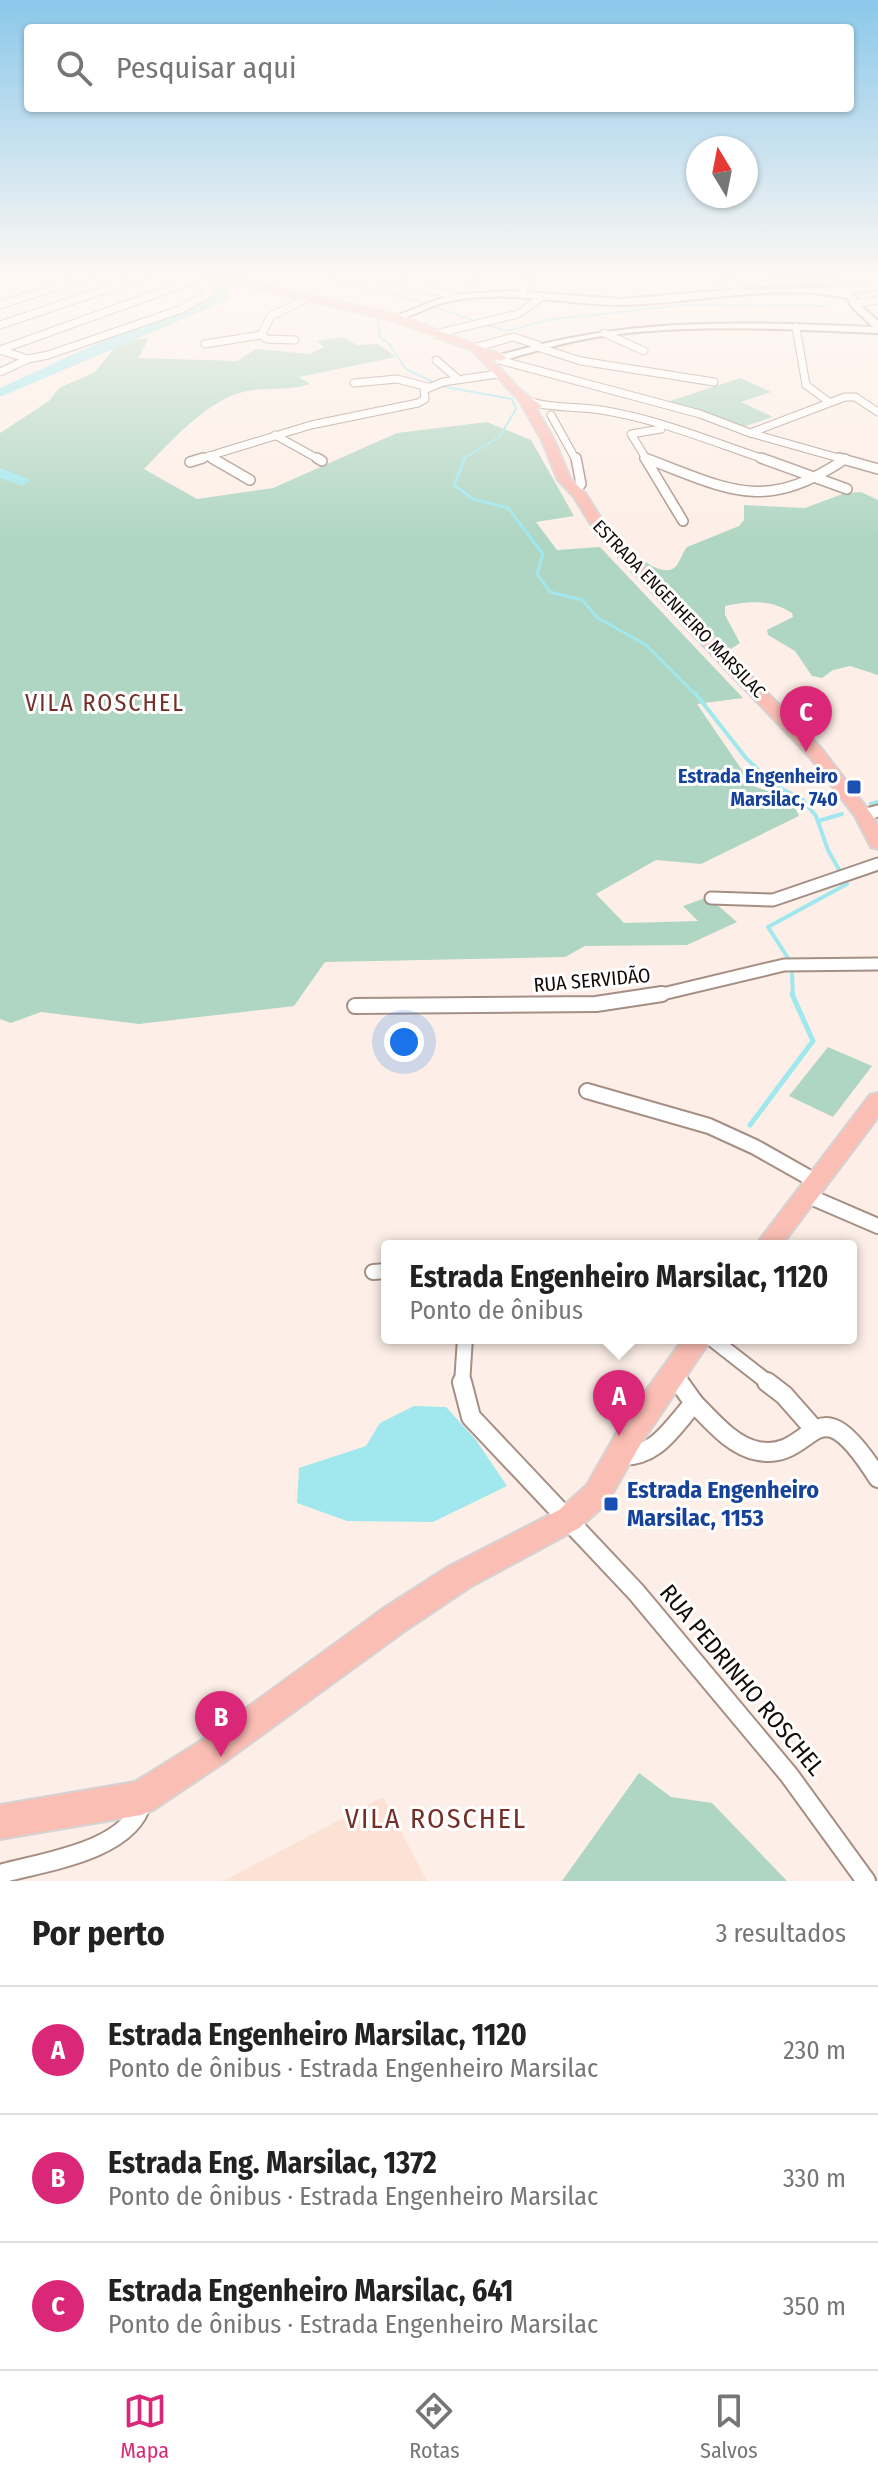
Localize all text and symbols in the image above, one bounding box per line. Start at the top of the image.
search box [24,24,854,112]
icon: search [52,46,96,90]
text: Pesquisar aqui [116,50,297,86]
north arrow [686,136,758,208]
street label: ESTRADA ENGENHEIRO MARSILAC [588,516,770,702]
pin: C [780,686,832,752]
district label: VILA ROSCHEL [25,689,185,717]
place label: Estrada Engenheiro Marsilac, 740 [678,764,838,811]
marker: Estrada Engenheiro Marsilac, 740 [845,778,863,796]
street label: RUA SERVIDÃO [533,963,651,997]
your location [384,1022,424,1062]
popup [381,1240,857,1344]
text: Estrada Engenheiro Marsilac, 1120 [410,1259,828,1295]
text: Ponto de ônibus [410,1295,583,1326]
pin: A [593,1370,645,1436]
place label: Estrada Engenheiro Marsilac, 1153 [627,1476,819,1532]
marker: Estrada Engenheiro Marsilac, 1153 [602,1495,620,1513]
street label: RUA PEDRINHO ROSCHEL [654,1579,830,1781]
pin: B [195,1691,247,1757]
district label: VILA ROSCHEL [345,1802,527,1835]
text: Por perto [32,1913,165,1954]
text: 3 resultados [716,1918,846,1949]
text: Estrada Engenheiro Marsilac, 1120 [108,2017,527,2053]
text: A [51,2035,65,2066]
text: 230 m [783,2035,846,2066]
text: Ponto de ônibus · Estrada Engenheiro Marsilac [108,2053,598,2084]
text: Estrada Eng. Marsilac, 1372 [108,2145,437,2181]
text: B [51,2163,65,2194]
text: 330 m [783,2163,846,2194]
text: Ponto de ônibus · Estrada Engenheiro Marsilac [108,2181,598,2212]
text: Estrada Engenheiro Marsilac, 641 [108,2273,513,2309]
text: C [51,2291,65,2322]
text: 350 m [783,2291,846,2322]
text: Ponto de ônibus · Estrada Engenheiro Marsilac [108,2309,598,2340]
tab: Mapa [120,2389,169,2464]
tab: Rotas [409,2389,460,2464]
tab: Salvos [700,2389,758,2464]

